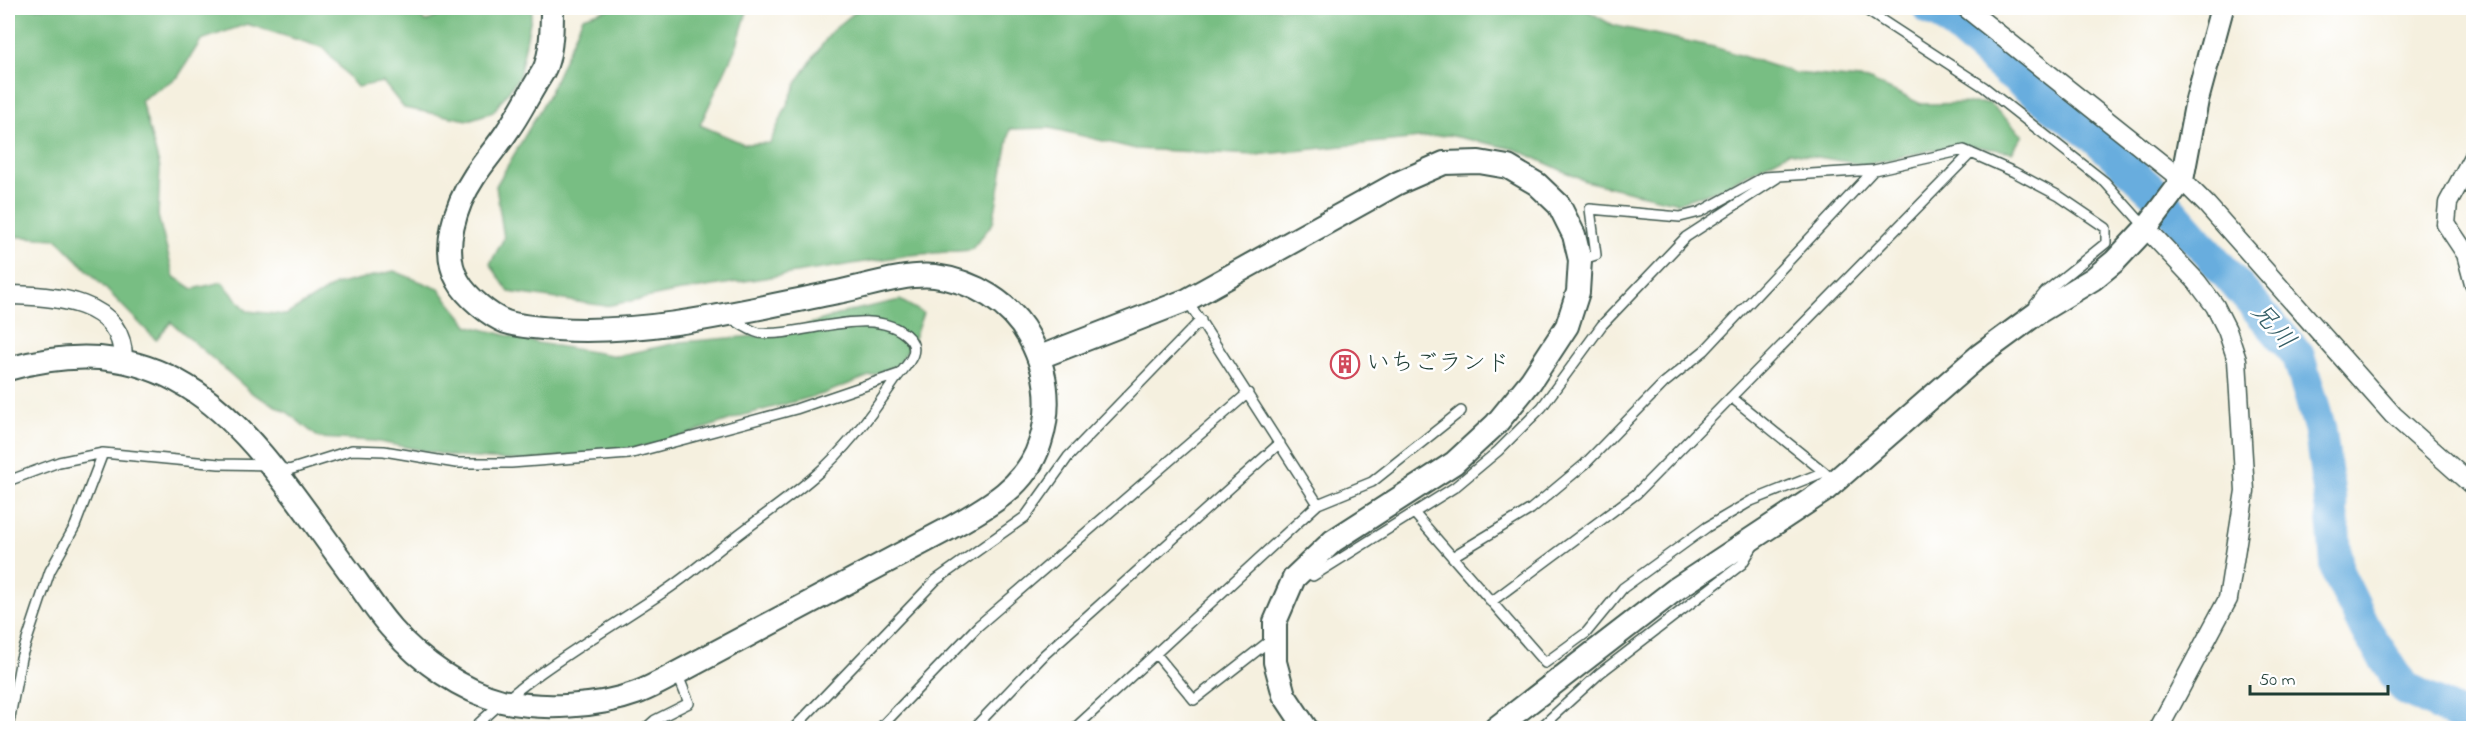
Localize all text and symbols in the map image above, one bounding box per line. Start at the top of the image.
water label: 兄川 [2241,295,2303,359]
place label: いちごランド [1366,347,1510,382]
building icon: いちごランド [1329,348,1361,380]
scale bar [2250,658,2388,696]
text: 50 m [2259,668,2296,694]

